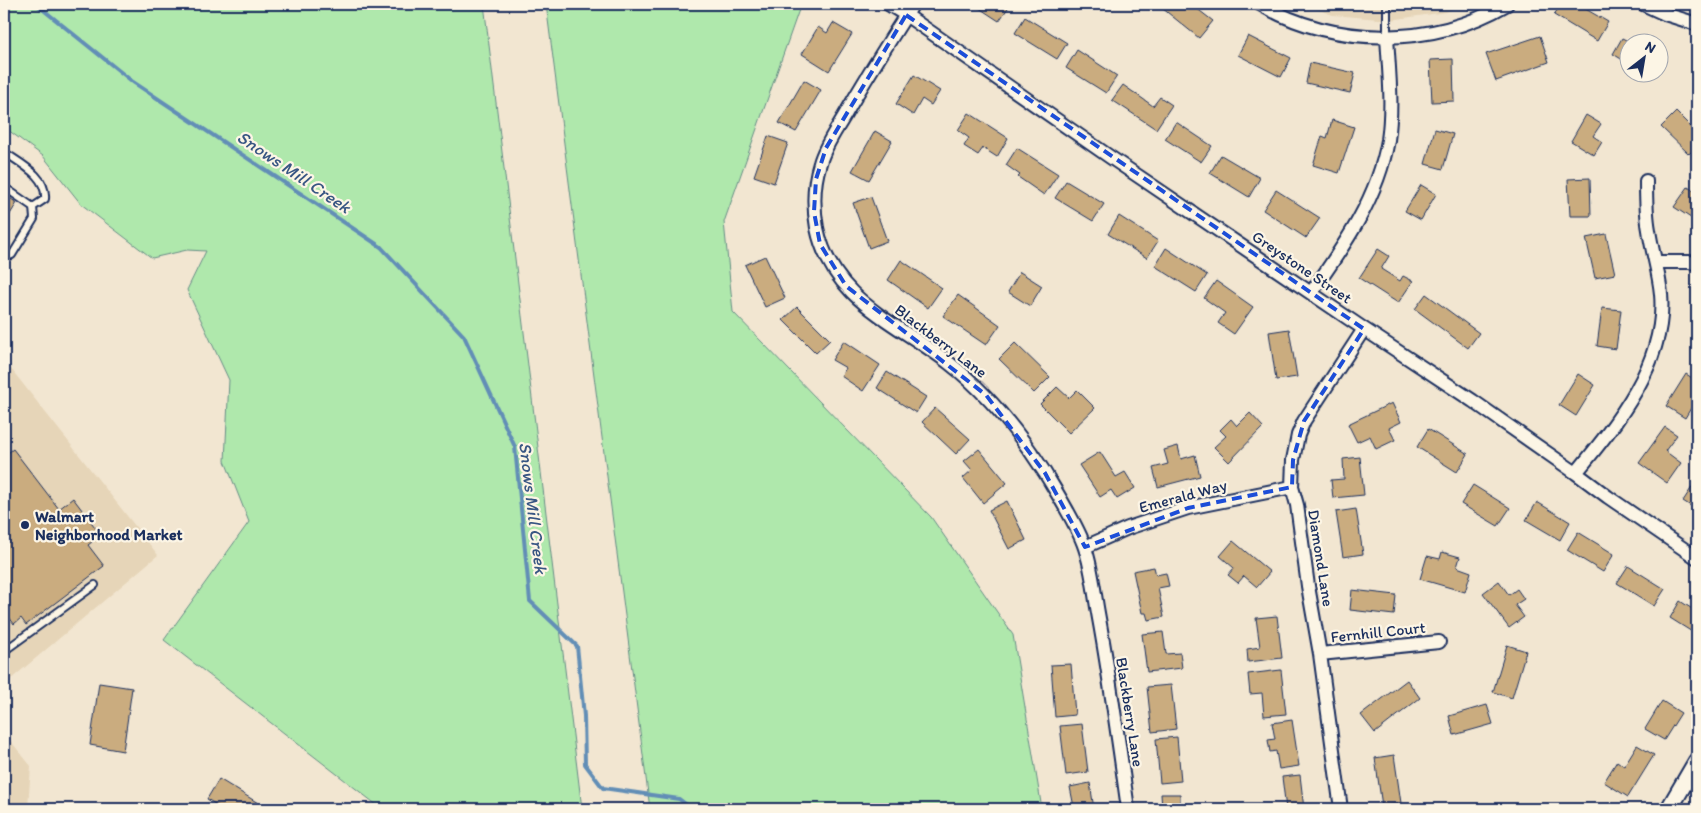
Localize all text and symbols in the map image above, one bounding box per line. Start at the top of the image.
north arrow [1618,32,1668,82]
text: N [1642,38,1659,57]
water label: Snows Mill Creek [233,126,356,219]
street label: Greystone Street [1248,227,1356,307]
street label: Blackberry Lane [891,300,991,382]
water label: Snows Mill Creek [514,441,552,577]
street label: Emerald Way [1137,475,1230,517]
place label: Walmart Neighborhood Market [35,507,183,545]
street label: Diamond Lane [1304,508,1338,608]
marker: Walmart Neighborhood Market [19,519,31,531]
street label: Fernhill Court [1330,618,1426,646]
street label: Blackberry Lane [1112,656,1148,768]

